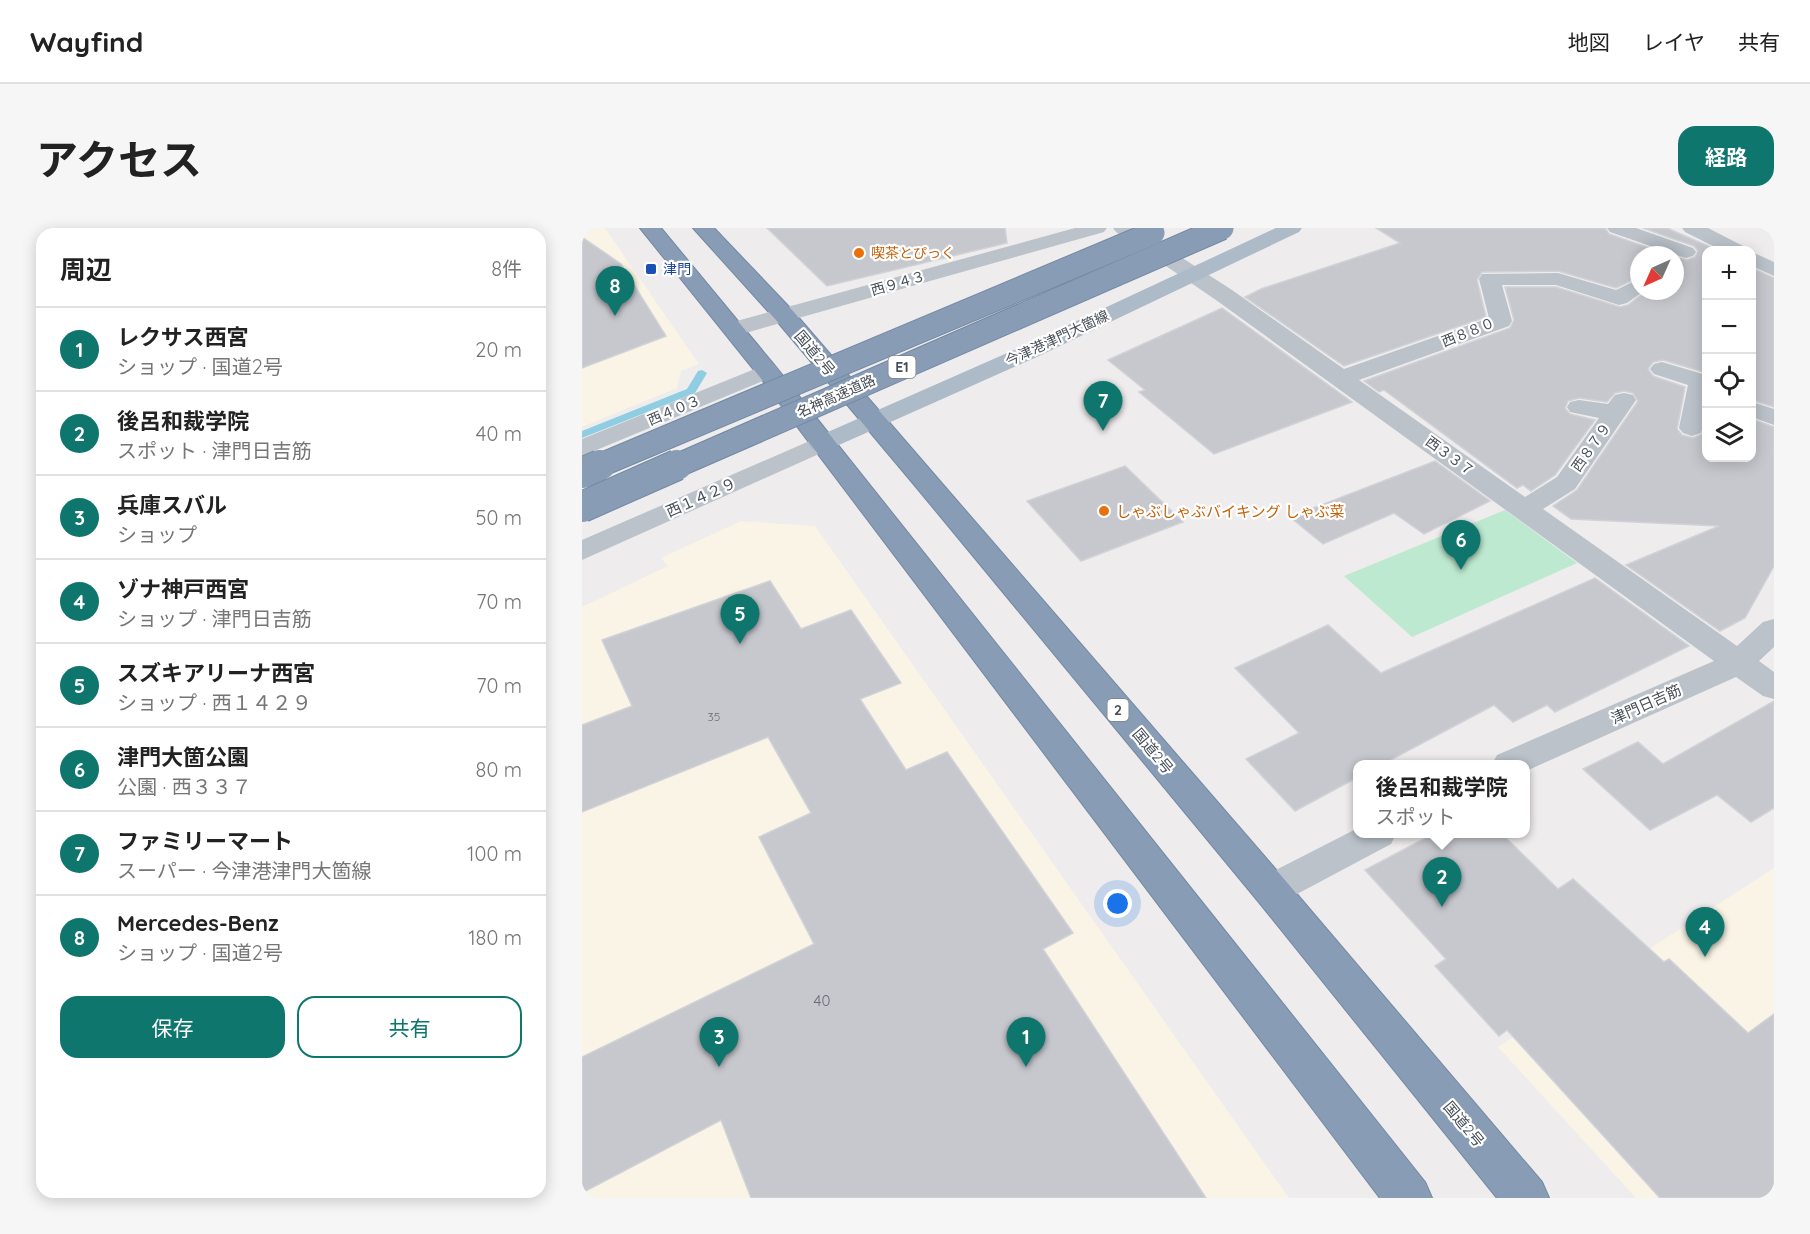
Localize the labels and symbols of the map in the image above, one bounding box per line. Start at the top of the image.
place label: 喫茶とぴっく [871,244,955,262]
marker: 喫茶とぴっく [852,246,866,260]
north arrow [1630,246,1684,300]
place label: 津門 [663,260,691,278]
marker: 津門 [644,262,658,276]
pin: 8 [596,266,634,316]
street label: 西９４３ [869,267,927,299]
street label: 今津港津門大箇線 [1002,306,1112,370]
street label: 西８８０ [1439,313,1497,351]
street label: 国道2号 [791,326,839,380]
road number: E1 [888,356,916,378]
street label: 名神高速道路 [794,371,878,421]
pin: 7 [1084,382,1122,431]
street label: 西４０３ [645,391,703,429]
street label: 西８７９ [1568,419,1614,475]
street label: 西３３７ [1422,432,1478,480]
street label: 西１４２９ [663,473,739,521]
place label: しゃぶしゃぶバイキング しゃぶ菜 [1116,502,1345,521]
marker: しゃぶしゃぶバイキング しゃぶ菜 [1097,504,1111,518]
pin: 6 [1442,520,1480,570]
pin: 5 [720,594,760,644]
street label: 津門日吉筋 [1608,680,1684,728]
road number: 2 [1108,699,1128,721]
house number: 35 [708,709,720,724]
street label: 国道2号 [1129,724,1177,778]
pin: 2 [1422,858,1462,907]
your location [1103,889,1132,918]
pin: 4 [1686,908,1724,957]
house number: 40 [814,991,830,1010]
pin: 3 [700,1018,738,1067]
pin: 1 [1006,1018,1046,1067]
street label: 国道2号 [1440,1097,1488,1151]

